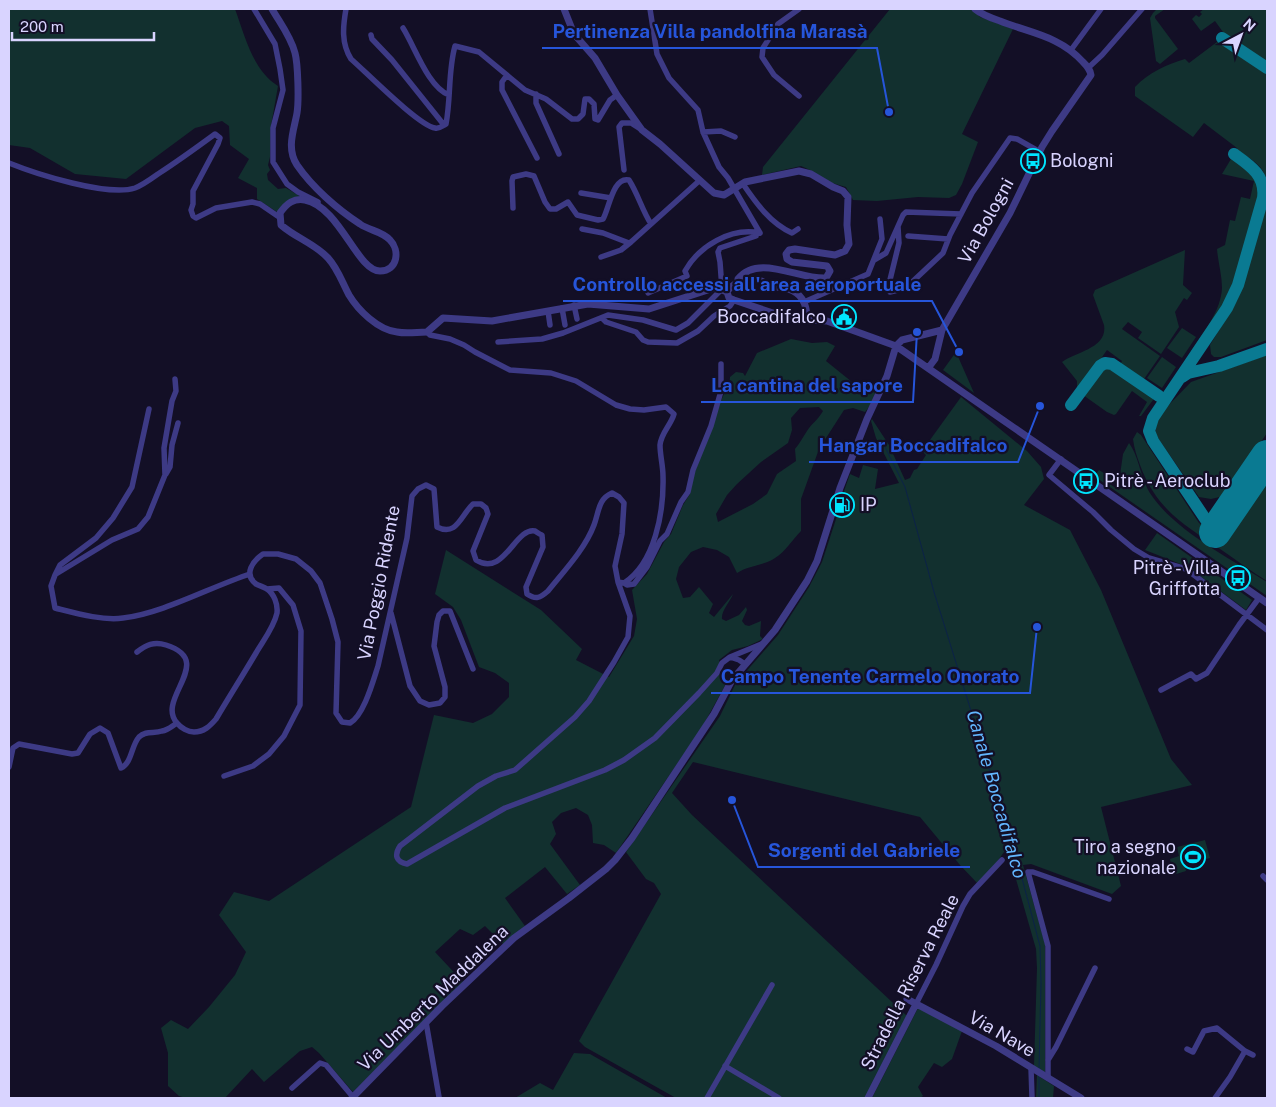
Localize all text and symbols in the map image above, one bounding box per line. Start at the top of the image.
scale bar [12,10,155,42]
north arrow [1216,10,1266,60]
callout: Pertinenza Villa pandolfina Marasà [542,14,877,48]
text: N [1240,16,1259,35]
text: 200 m [20,18,64,35]
text: Pertinenza Villa pandolfina Marasà [552,20,868,42]
bus stop icon: Bologni [1020,148,1046,174]
place label: Bologni [1050,150,1113,171]
street label: Via Bologni [954,174,1018,267]
callout: Controllo accessi all'area aeroportuale [563,267,932,301]
text: Controllo accessi all'area aeroportuale [573,273,922,295]
public building icon: Boccadifalco [831,304,857,330]
place label: Boccadifalco [717,306,826,327]
callout: La cantina del sapore [701,368,913,402]
text: La cantina del sapore [711,374,903,396]
callout: Hangar Boccadifalco [809,428,1018,462]
text: Hangar Boccadifalco [819,434,1008,456]
bus stop icon: Pitrè - Aeroclub [1073,468,1099,494]
place label: Pitrè - Aeroclub [1104,470,1230,491]
fuel station icon: IP [829,492,855,518]
place label: IP [860,494,877,515]
street label: Via Poggio Ridente [353,503,404,662]
place label: Pitrè - Villa Griffotta [1133,557,1220,599]
bus stop icon: Pitrè - Villa Griffotta [1225,565,1251,591]
callout: Campo Tenente Carmelo Onorato [711,659,1030,693]
text: Campo Tenente Carmelo Onorato [721,665,1019,687]
water label: Canale Boccadifalco [962,707,1032,881]
callout: Sorgenti del Gabriele [758,833,970,867]
place label: Tiro a segno nazionale [1074,836,1176,878]
text: Sorgenti del Gabriele [768,839,960,861]
sports icon: Tiro a segno nazionale [1180,844,1206,870]
street label: Stradella Riserva Reale [856,890,963,1073]
street label: Via Umberto Maddalena [353,920,512,1075]
street label: Via Nave [965,1006,1039,1061]

